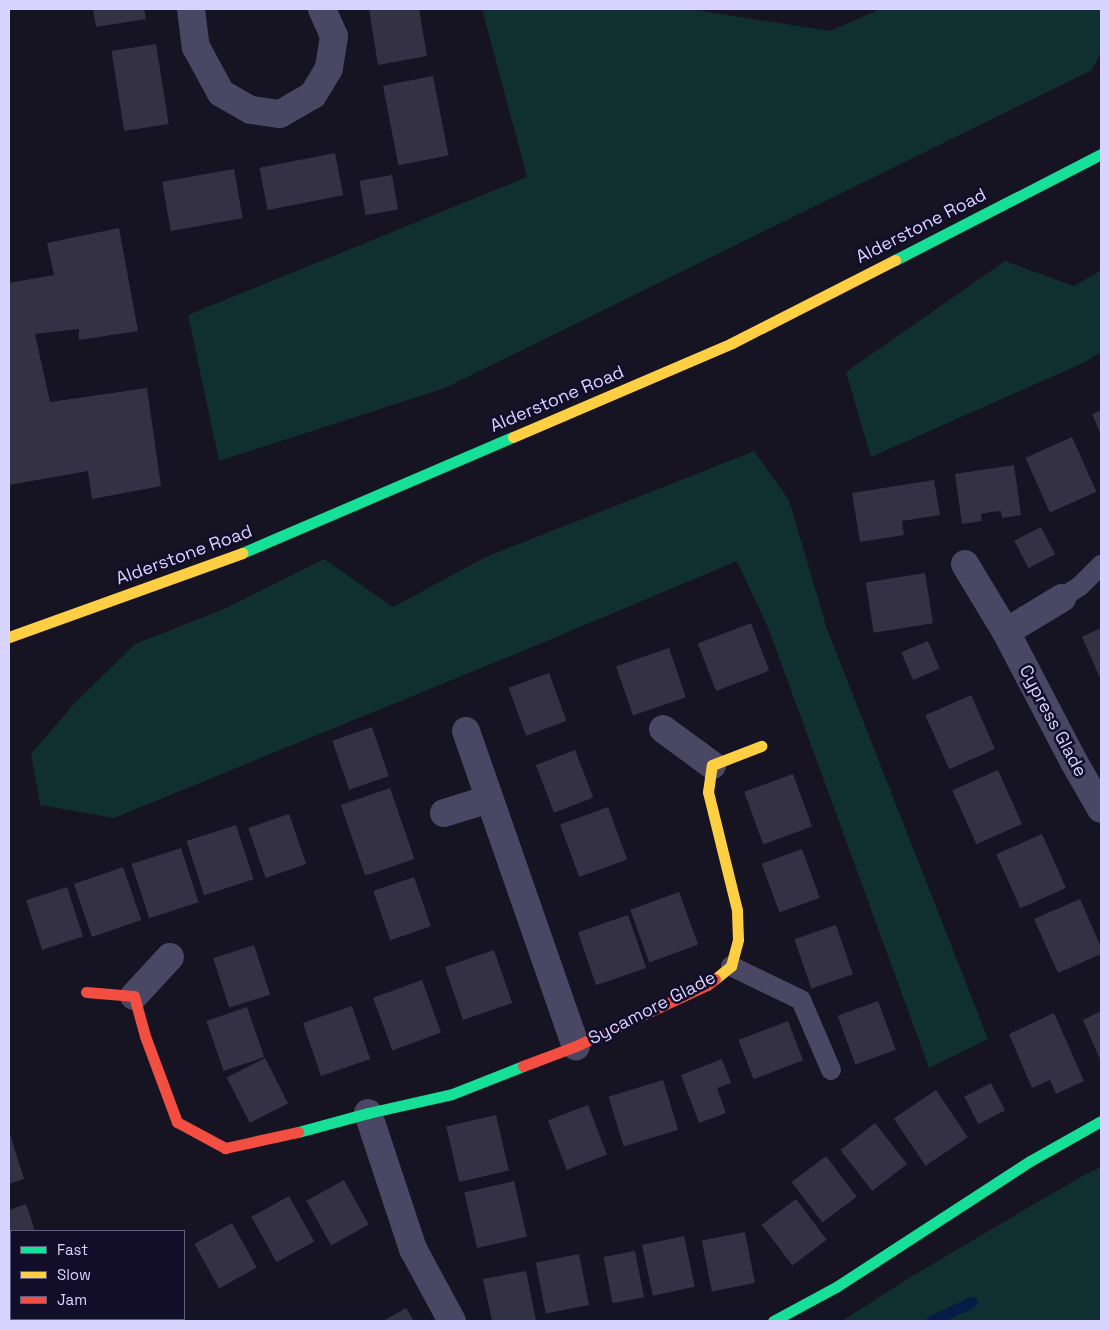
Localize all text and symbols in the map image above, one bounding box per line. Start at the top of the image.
street label: Alderstone Road [852,184,990,268]
street label: Alderstone Road [487,361,627,437]
street label: Alderstone Road [113,520,255,590]
street label: Cypress Glade [1014,661,1092,781]
street label: Sycamore Glade [585,967,719,1049]
legend [10,1230,185,1320]
text: Fast [57,1240,88,1259]
text: Slow [57,1265,91,1284]
text: Jam [57,1290,87,1309]

